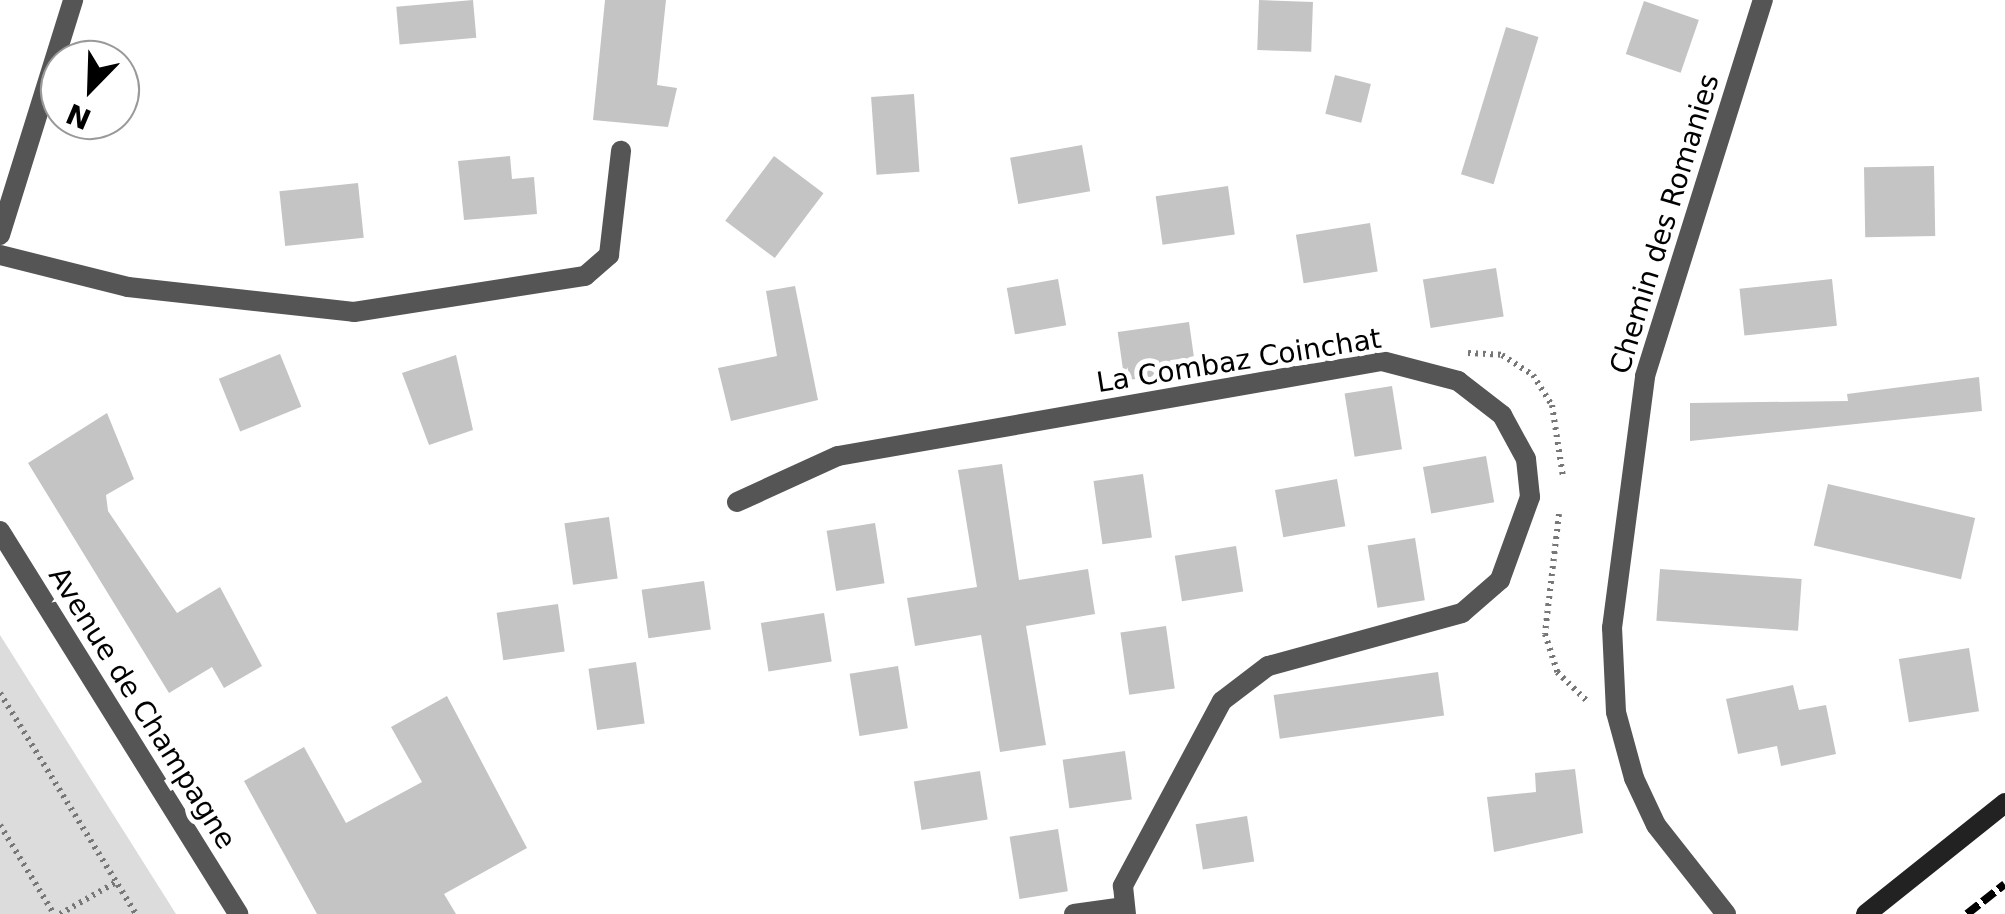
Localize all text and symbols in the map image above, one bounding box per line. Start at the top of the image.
north arrow [40,40,140,140]
street label: Chemin des Romanies [1603,70,1727,378]
text: N [62,96,96,136]
street label: La Combaz Coinchat [1094,322,1384,400]
street label: Avenue de Champagne [41,561,243,855]

